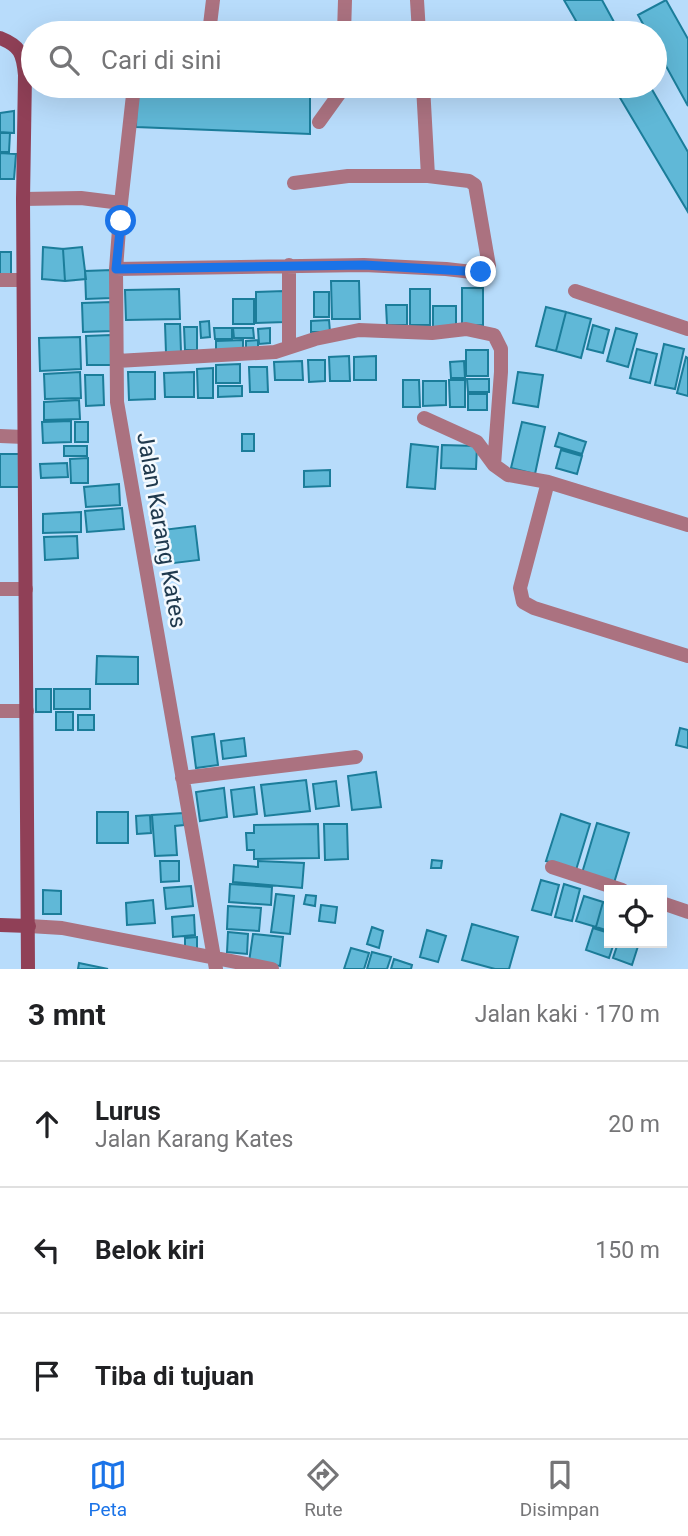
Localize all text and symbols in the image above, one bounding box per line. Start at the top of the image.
search box [21,21,667,98]
icon: search [45,41,83,79]
text: Cari di sini [101,45,222,75]
route start [105,205,136,236]
route end [465,256,496,287]
street label: Jalan Karang Kates [131,430,192,630]
map controls [604,885,667,948]
button: locate [604,885,667,948]
text: 3 mnt [28,997,106,1032]
text: Jalan kaki · 170 m [475,1001,660,1028]
text: Lurus [95,1096,161,1126]
icon: ahead [28,1105,66,1143]
text: 20 m [608,1111,660,1138]
text: Jalan Karang Kates [95,1126,293,1153]
icon: left [28,1231,66,1269]
text: Belok kiri [95,1235,205,1265]
text: 150 m [595,1237,660,1264]
icon: arrive [28,1357,66,1395]
text: Tiba di tujuan [95,1361,254,1391]
tab: Peta [89,1456,127,1521]
tab: Rute [304,1456,343,1521]
tab: Disimpan [520,1456,599,1521]

